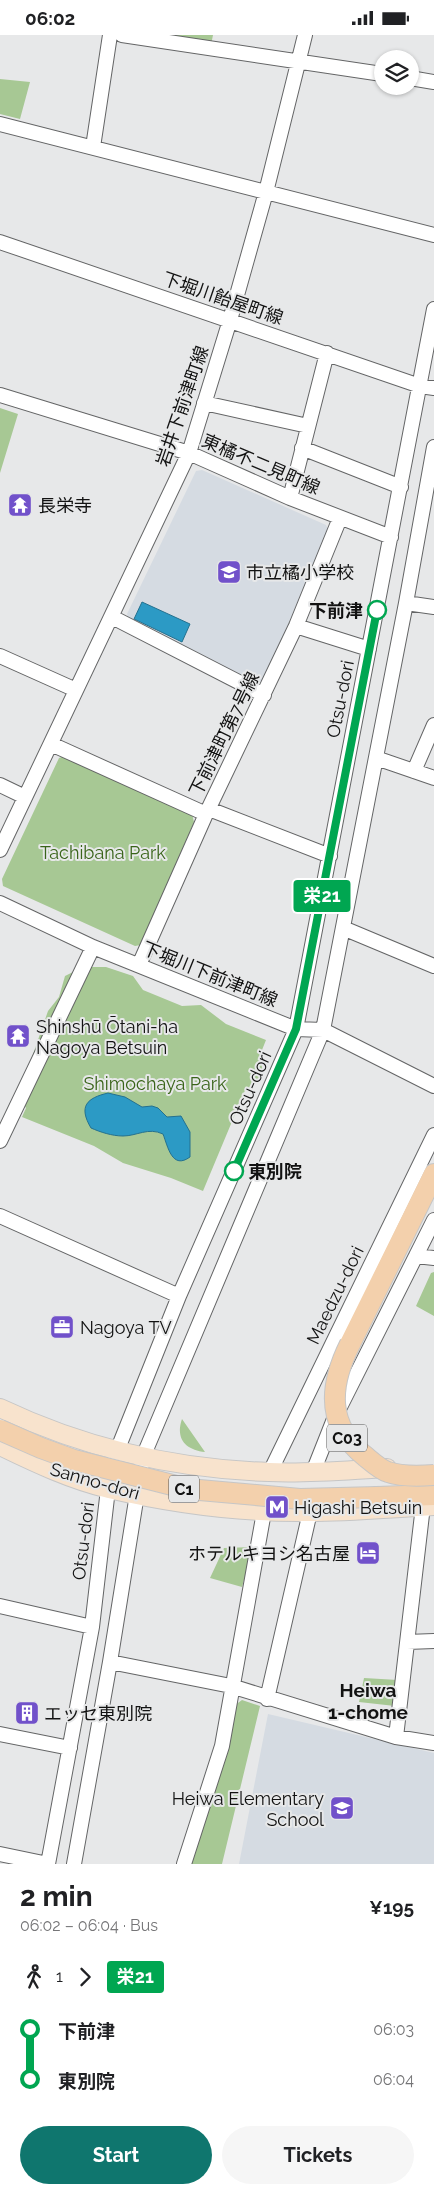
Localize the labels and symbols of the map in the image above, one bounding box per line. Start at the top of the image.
street label: 下堀川飴屋町線 [160,268,286,328]
street label: 岩井下前津町線 [152,343,212,469]
street label: 東橘不二見町線 [199,430,323,498]
temple icon: 長栄寺 [7,492,33,518]
place label: 長栄寺 [38,495,92,516]
school or university icon: 市立橘小学校 [216,559,242,585]
place label: 市立橘小学校 [246,562,354,583]
place label: 下前津 [309,600,363,621]
marker: 下前津 [367,600,387,620]
street label: Otsu-dori [322,658,358,740]
street label: 下前津町第7号線 [185,668,263,800]
park label: Tachibana Park [40,842,166,863]
line badge: 栄21 [293,880,351,912]
street label: 下堀川下前津町線 [139,937,281,1011]
place label: Shinshū Ōtani-ha Nagoya Betsuin [36,1016,178,1058]
temple icon: Shinshū Ōtani-ha Nagoya Betsuin [5,1023,31,1049]
street label: Otsu-dori [224,1048,276,1128]
park label: Shimochaya Park [83,1073,227,1094]
marker: 東別院 [224,1161,244,1181]
place label: 東別院 [248,1161,302,1182]
street label: Maedzu-dori [302,1243,368,1347]
office icon: Nagoya TV [49,1314,75,1340]
place label: Nagoya TV [80,1317,172,1338]
road number: C03 [327,1425,367,1451]
street label: Sanno-dori [48,1458,142,1504]
road number: C1 [169,1475,199,1503]
metro station icon: Higashi Betsuin [264,1494,290,1520]
place label: Higashi Betsuin [294,1497,422,1518]
street label: Otsu-dori [68,1501,98,1581]
hotel icon: ホテルキヨシ名古屋 [355,1540,381,1566]
place label: ホテルキヨシ名古屋 [188,1543,350,1564]
district label: Heiwa 1-chome [328,1679,408,1723]
building icon: エッセ東別院 [14,1700,40,1726]
place label: エッセ東別院 [44,1703,152,1724]
place label: Heiwa Elementary School [172,1788,324,1830]
school or university icon: Heiwa Elementary School [329,1795,355,1821]

